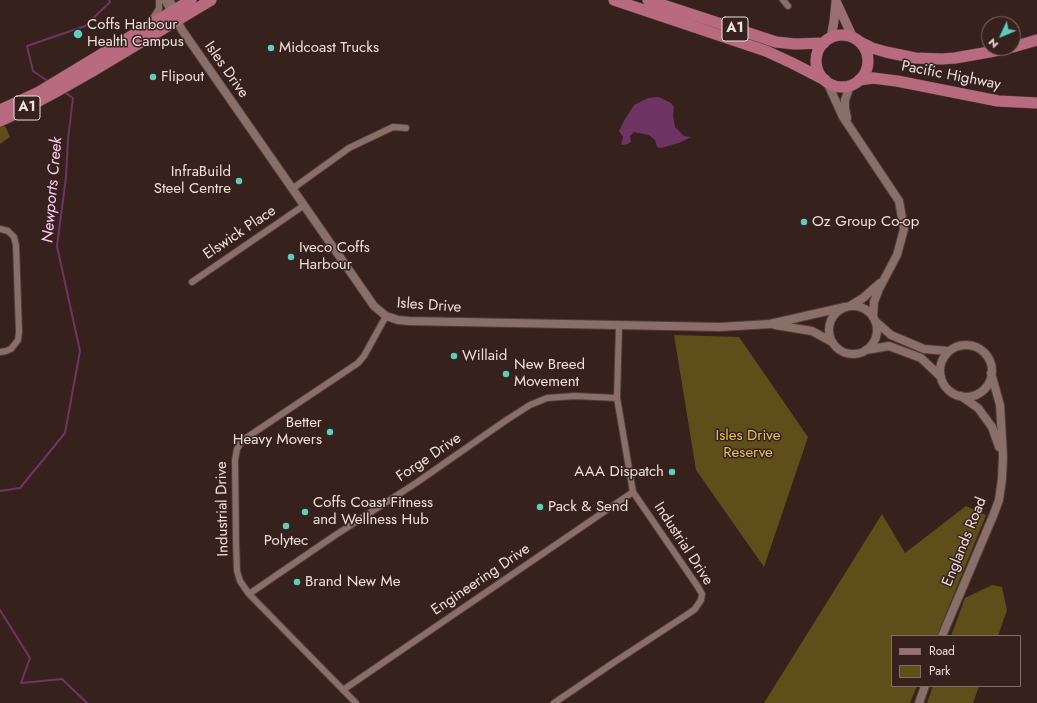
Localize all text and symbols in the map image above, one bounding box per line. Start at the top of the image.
place label: Coffs Harbour Health Campus [87,16,184,51]
north arrow [981,16,1021,56]
road number: A1 [722,17,748,41]
marker: Coffs Harbour Health Campus [72,28,84,40]
text: N [984,35,1002,52]
street label: Isles Drive [200,38,252,102]
place label: Midcoast Trucks [279,39,379,57]
marker: Midcoast Trucks [266,43,276,53]
street label: Pacific Highway [900,58,1002,94]
place label: Flipout [161,68,204,86]
marker: Flipout [148,72,158,82]
road number: A1 [14,96,40,120]
water label: Newports Creek [39,136,67,244]
place label: InfraBuild Steel Centre [154,163,231,198]
marker: InfraBuild Steel Centre [234,176,244,186]
street label: Elswick Place [200,202,280,264]
place label: Oz Group Co-op [812,213,919,231]
marker: Oz Group Co-op [799,217,809,227]
place label: Iveco Coffs Harbour [299,239,370,274]
marker: Iveco Coffs Harbour [286,252,296,262]
street label: Isles Drive [396,295,462,317]
place label: Willaid [462,347,507,365]
marker: Willaid [449,351,459,361]
place label: New Breed Movement [514,356,585,391]
marker: New Breed Movement [501,369,511,379]
place label: Better Heavy Movers [233,414,322,449]
marker: Better Heavy Movers [325,427,335,437]
park label: Isles Drive Reserve [716,427,780,462]
street label: Forge Drive [393,430,465,486]
street label: Industrial Drive [213,461,233,557]
place label: AAA Dispatch [574,463,664,481]
marker: AAA Dispatch [667,467,677,477]
place label: Coffs Coast Fitness and Wellness Hub [313,494,433,529]
street label: Englands Road [939,495,991,589]
place label: Pack & Send [548,498,628,516]
street label: Industrial Drive [650,499,716,589]
marker: Pack & Send [535,502,545,512]
marker: Coffs Coast Fitness and Wellness Hub [300,507,310,517]
marker: Polytec [281,521,291,531]
place label: Polytec [264,532,308,550]
street label: Engineering Drive [428,540,534,620]
place label: Brand New Me [305,573,400,591]
marker: Brand New Me [292,577,302,587]
legend [891,635,1021,687]
text: Road [929,642,955,660]
text: Park [929,662,950,680]

